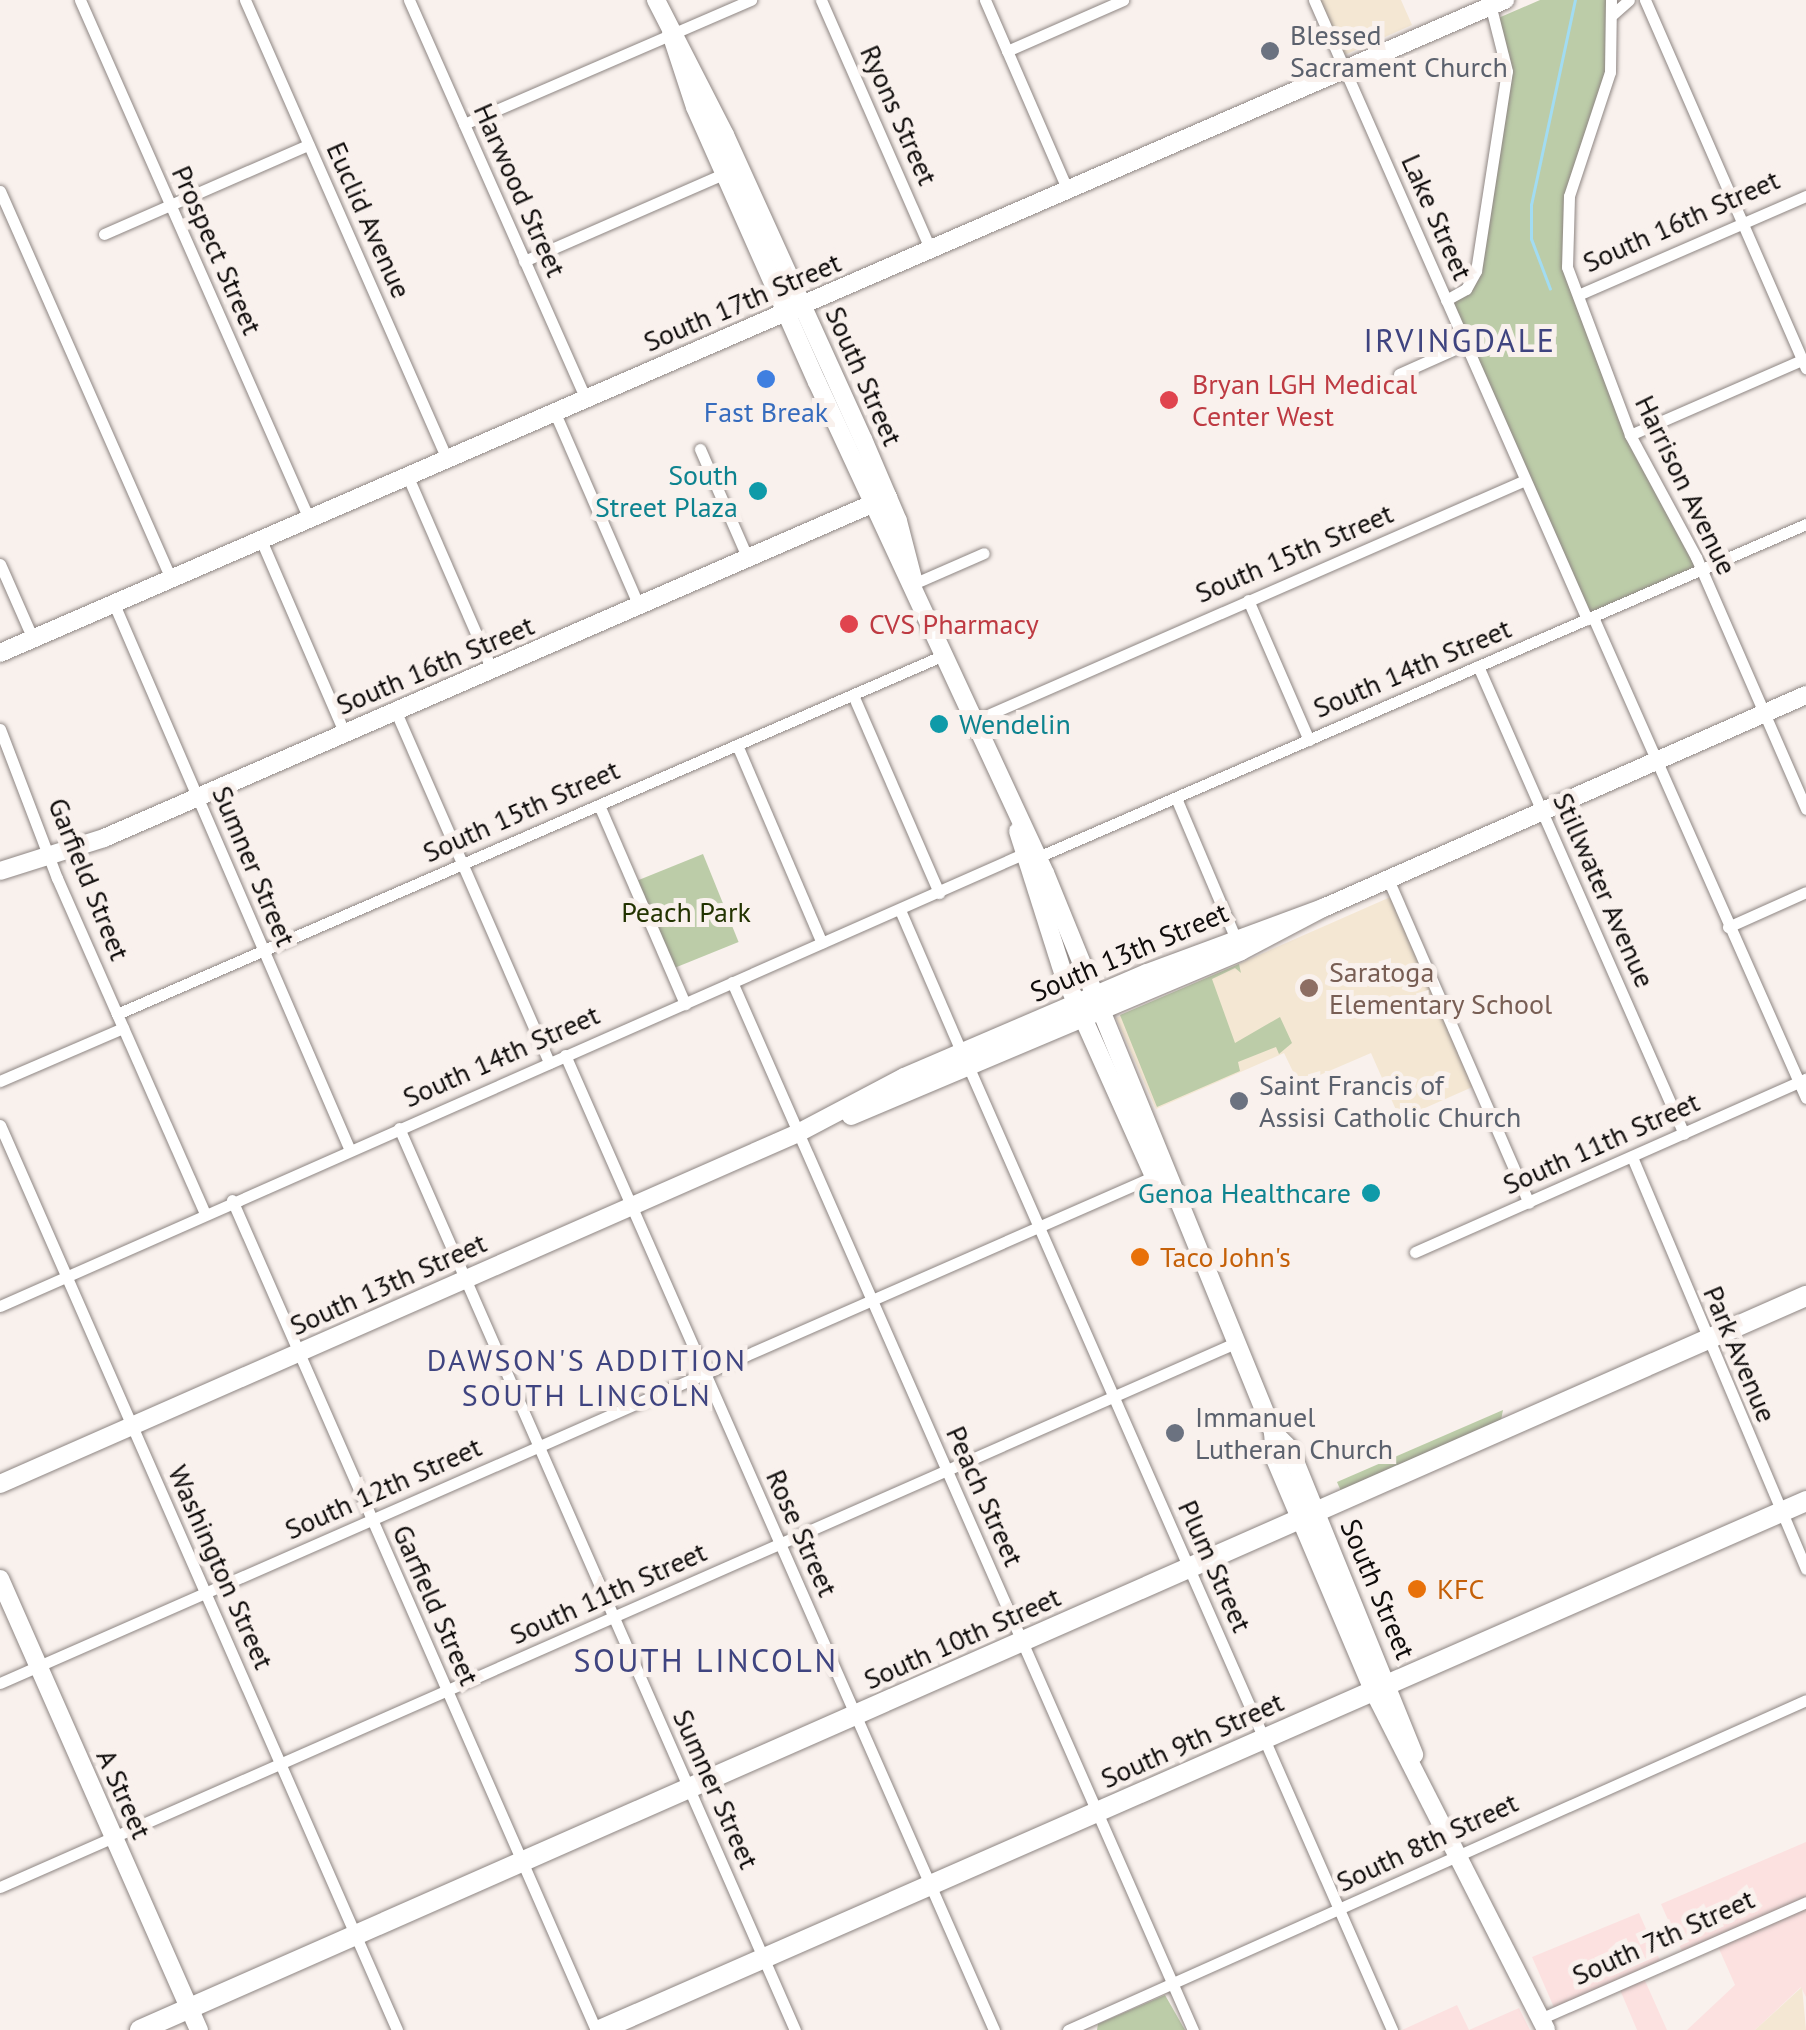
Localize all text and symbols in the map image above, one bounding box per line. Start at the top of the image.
place label: Blessed Sacrament Church [1290,18,1508,84]
street label: Ryons Street [853,40,945,190]
marker: Blessed Sacrament Church [1259,40,1281,62]
street label: Harwood Street [467,98,573,282]
street label: Euclid Avenue [319,136,419,304]
street label: Lake Street [1394,149,1480,285]
street label: Prospect Street [165,160,269,340]
street label: South 16th Street [1578,163,1784,279]
street label: South 17th Street [638,245,846,359]
street label: South Street [818,301,910,451]
district label: IRVINGDALE [1364,321,1556,359]
place label: Bryan LGH Medical Center West [1192,367,1417,433]
marker: Fast Break [755,368,777,390]
marker: Bryan LGH Medical Center West [1156,387,1182,413]
street label: Harrison Avenue [1628,389,1744,581]
place label: Fast Break [704,395,828,429]
place label: South Street Plaza [595,458,738,524]
marker: South Street Plaza [747,480,769,502]
street label: South 15th Street [1190,496,1398,610]
place label: CVS Pharmacy [869,607,1039,641]
street label: South 16th Street [331,608,539,722]
street label: South 14th Street [1308,611,1516,725]
marker: CVS Pharmacy [838,613,860,635]
place label: Wendelin [959,707,1071,741]
marker: Wendelin [928,713,950,735]
street label: South 15th Street [418,753,624,869]
street label: Sumner Street [205,781,303,951]
street label: Stillwater Avenue [1546,787,1662,993]
street label: Garfield Street [41,793,137,965]
park label: Peach Park [621,895,751,929]
street label: South 13th Street [1025,895,1233,1009]
place label: Saratoga Elementary School [1329,955,1553,1021]
marker: Saratoga Elementary School [1298,977,1320,999]
street label: South 14th Street [398,998,604,1114]
place label: Saint Francis of Assisi Catholic Church [1259,1068,1522,1134]
street label: South 11th Street [1498,1085,1704,1201]
marker: Saint Francis of Assisi Catholic Church [1228,1090,1250,1112]
place label: Genoa Healthcare [1138,1176,1351,1210]
marker: Genoa Healthcare [1360,1182,1382,1204]
street label: South 13th Street [285,1226,491,1342]
place label: Taco John's [1160,1240,1291,1274]
marker: Taco John's [1129,1246,1151,1268]
street label: Park Avenue [1696,1280,1784,1428]
district label: DAWSON'S ADDITION SOUTH LINCOLN [426,1342,748,1412]
place label: Immanuel Lutheran Church [1195,1400,1393,1466]
street label: Peach Street [939,1421,1031,1571]
marker: Immanuel Lutheran Church [1164,1422,1186,1444]
street label: South 12th Street [280,1430,486,1546]
street label: Washington Street [161,1460,281,1674]
street label: Rose Street [759,1464,845,1602]
street label: Plum Street [1171,1495,1259,1637]
street label: South Street [1333,1514,1423,1664]
street label: Garfield Street [386,1520,486,1690]
street label: South 11th Street [505,1535,711,1651]
place label: KFC [1437,1572,1485,1606]
marker: KFC [1406,1578,1428,1600]
street label: South 10th Street [859,1580,1065,1696]
district label: SOUTH LINCOLN [574,1641,838,1679]
street label: South 9th Street [1095,1685,1289,1795]
street label: Sumner Street [666,1704,766,1874]
street label: A Street [89,1744,159,1844]
street label: South 8th Street [1331,1785,1523,1899]
street label: South 7th Street [1567,1882,1759,1992]

